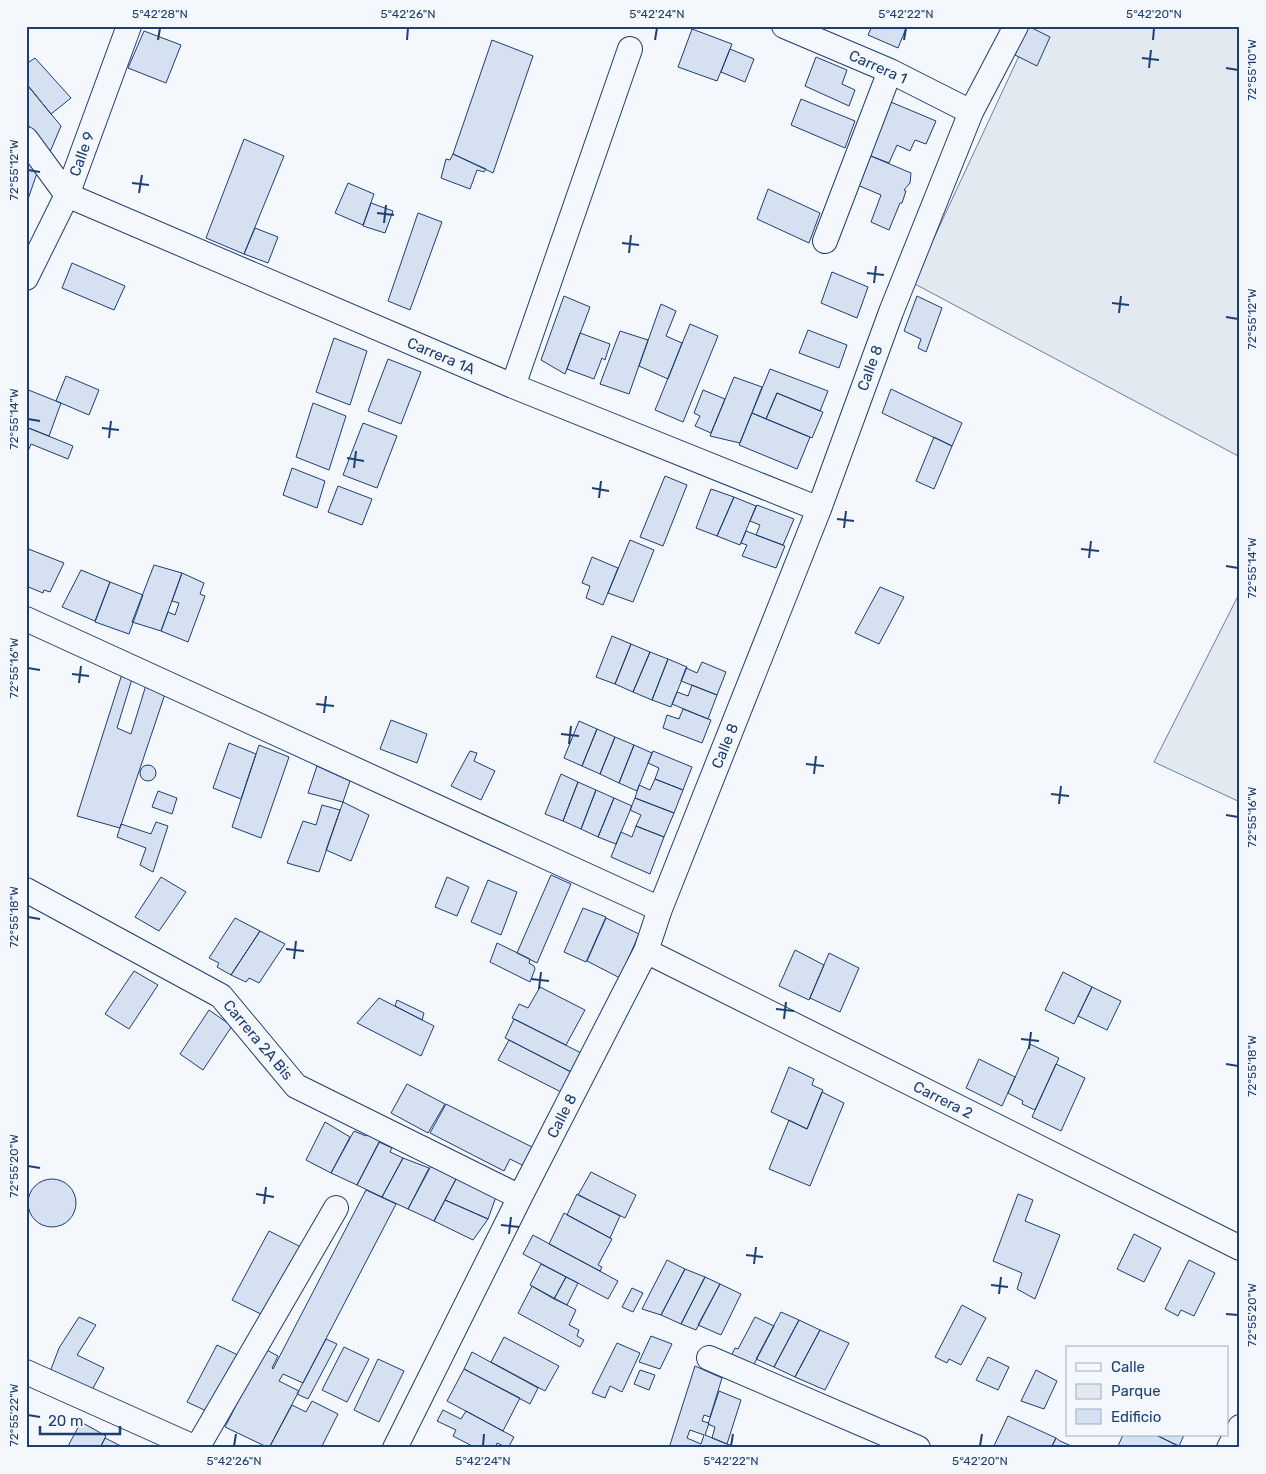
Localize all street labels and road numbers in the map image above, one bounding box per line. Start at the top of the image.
street label: Carrera 1 [846,46,910,88]
street label: Calle 9 [66,129,98,179]
street label: Carrera 1A [404,334,478,378]
street label: Calle 8 [853,343,887,393]
street label: Calle 8 [708,721,742,771]
street label: Carrera 2A Bis [219,996,297,1084]
street label: Carrera 2 [910,1077,976,1123]
street label: Calle 8 [543,1091,581,1141]

